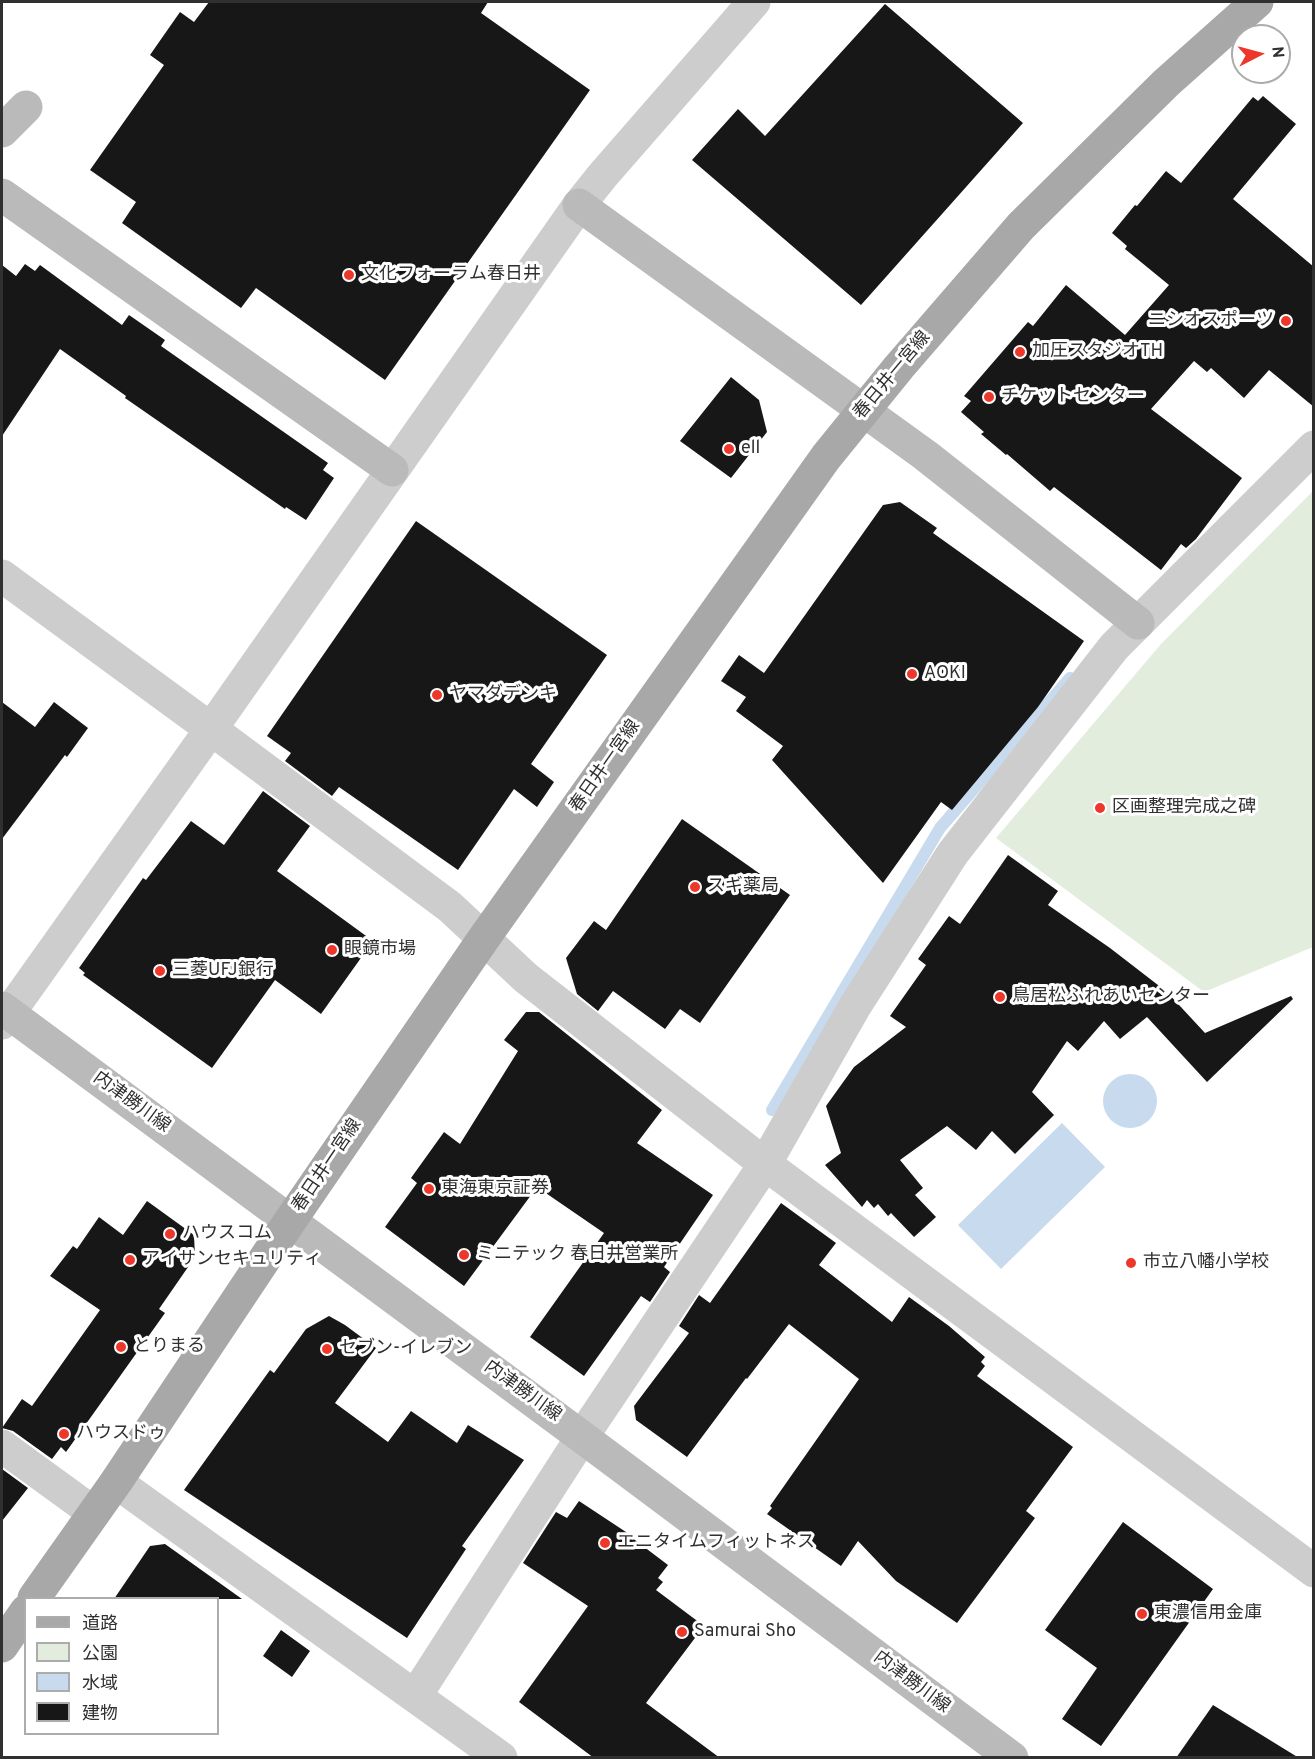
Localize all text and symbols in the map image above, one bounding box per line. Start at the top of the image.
north arrow [1231,24,1291,84]
text: N [1266,46,1287,59]
place label: 文化フォーラム春日井 [361,264,541,286]
marker: 文化フォーラム春日井 [342,268,356,282]
place label: ニシオスポーツ [1148,310,1274,332]
marker: ニシオスポーツ [1279,314,1293,328]
street label: 春日井一宮線 [850,328,936,424]
place label: 加圧スタジオTH [1032,341,1163,363]
marker: 加圧スタジオTH [1013,345,1027,359]
place label: チケットセンター [1001,386,1145,408]
marker: チケットセンター [982,390,996,404]
place label: ell [741,438,760,460]
marker: ell [722,442,736,456]
place label: AOKI [924,663,966,685]
marker: AOKI [905,667,919,681]
place label: ヤマダデンキ [449,684,557,706]
marker: ヤマダデンキ [430,688,444,702]
street label: 春日井一宮線 [566,717,646,817]
place label: 区画整理完成之碑 [1112,797,1256,819]
marker: 区画整理完成之碑 [1093,801,1107,815]
place label: スギ薬局 [707,876,779,898]
marker: スギ薬局 [688,880,702,894]
place label: 眼鏡市場 [344,939,416,961]
marker: 眼鏡市場 [325,943,339,957]
place label: 三菱UFJ銀行 [172,960,274,982]
marker: 三菱UFJ銀行 [153,964,167,978]
place label: 鳥居松ふれあいセンター [1012,986,1210,1008]
marker: 鳥居松ふれあいセンター [993,990,1007,1004]
street label: 内津勝川線 [88,1068,174,1138]
street label: 春日井一宮線 [289,1115,367,1217]
place label: 東海東京証券 [441,1178,549,1200]
marker: 東海東京証券 [422,1182,436,1196]
place label: ハウスコム [182,1223,272,1245]
marker: ハウスコム [163,1227,177,1241]
place label: ミニテック 春日井営業所 [476,1244,678,1266]
marker: ミニテック 春日井営業所 [457,1248,471,1262]
place label: アイサンセキュリティ [142,1249,322,1271]
place label: 市立八幡小学校 [1143,1252,1269,1274]
marker: アイサンセキュリティ [123,1253,137,1267]
marker: 市立八幡小学校 [1124,1256,1138,1270]
place label: とりまる [133,1336,205,1358]
place label: セブン-イレブン [339,1338,472,1360]
marker: とりまる [114,1340,128,1354]
marker: セブン-イレブン [320,1342,334,1356]
street label: 内津勝川線 [479,1357,565,1427]
place label: ハウスドゥ [76,1423,166,1445]
marker: ハウスドゥ [57,1427,71,1441]
place label: エニタイムフィットネス [617,1532,815,1554]
marker: エニタイムフィットネス [598,1536,612,1550]
legend [24,1597,219,1735]
place label: 東濃信用金庫 [1154,1603,1262,1625]
marker: 東濃信用金庫 [1135,1607,1149,1621]
text: 道路 [82,1613,118,1636]
place label: Samurai Sho [694,1621,796,1643]
marker: Samurai Sho [675,1625,689,1639]
text: 公園 [82,1643,118,1666]
street label: 内津勝川線 [869,1647,953,1719]
text: 水域 [82,1673,118,1696]
text: 建物 [82,1703,118,1726]

